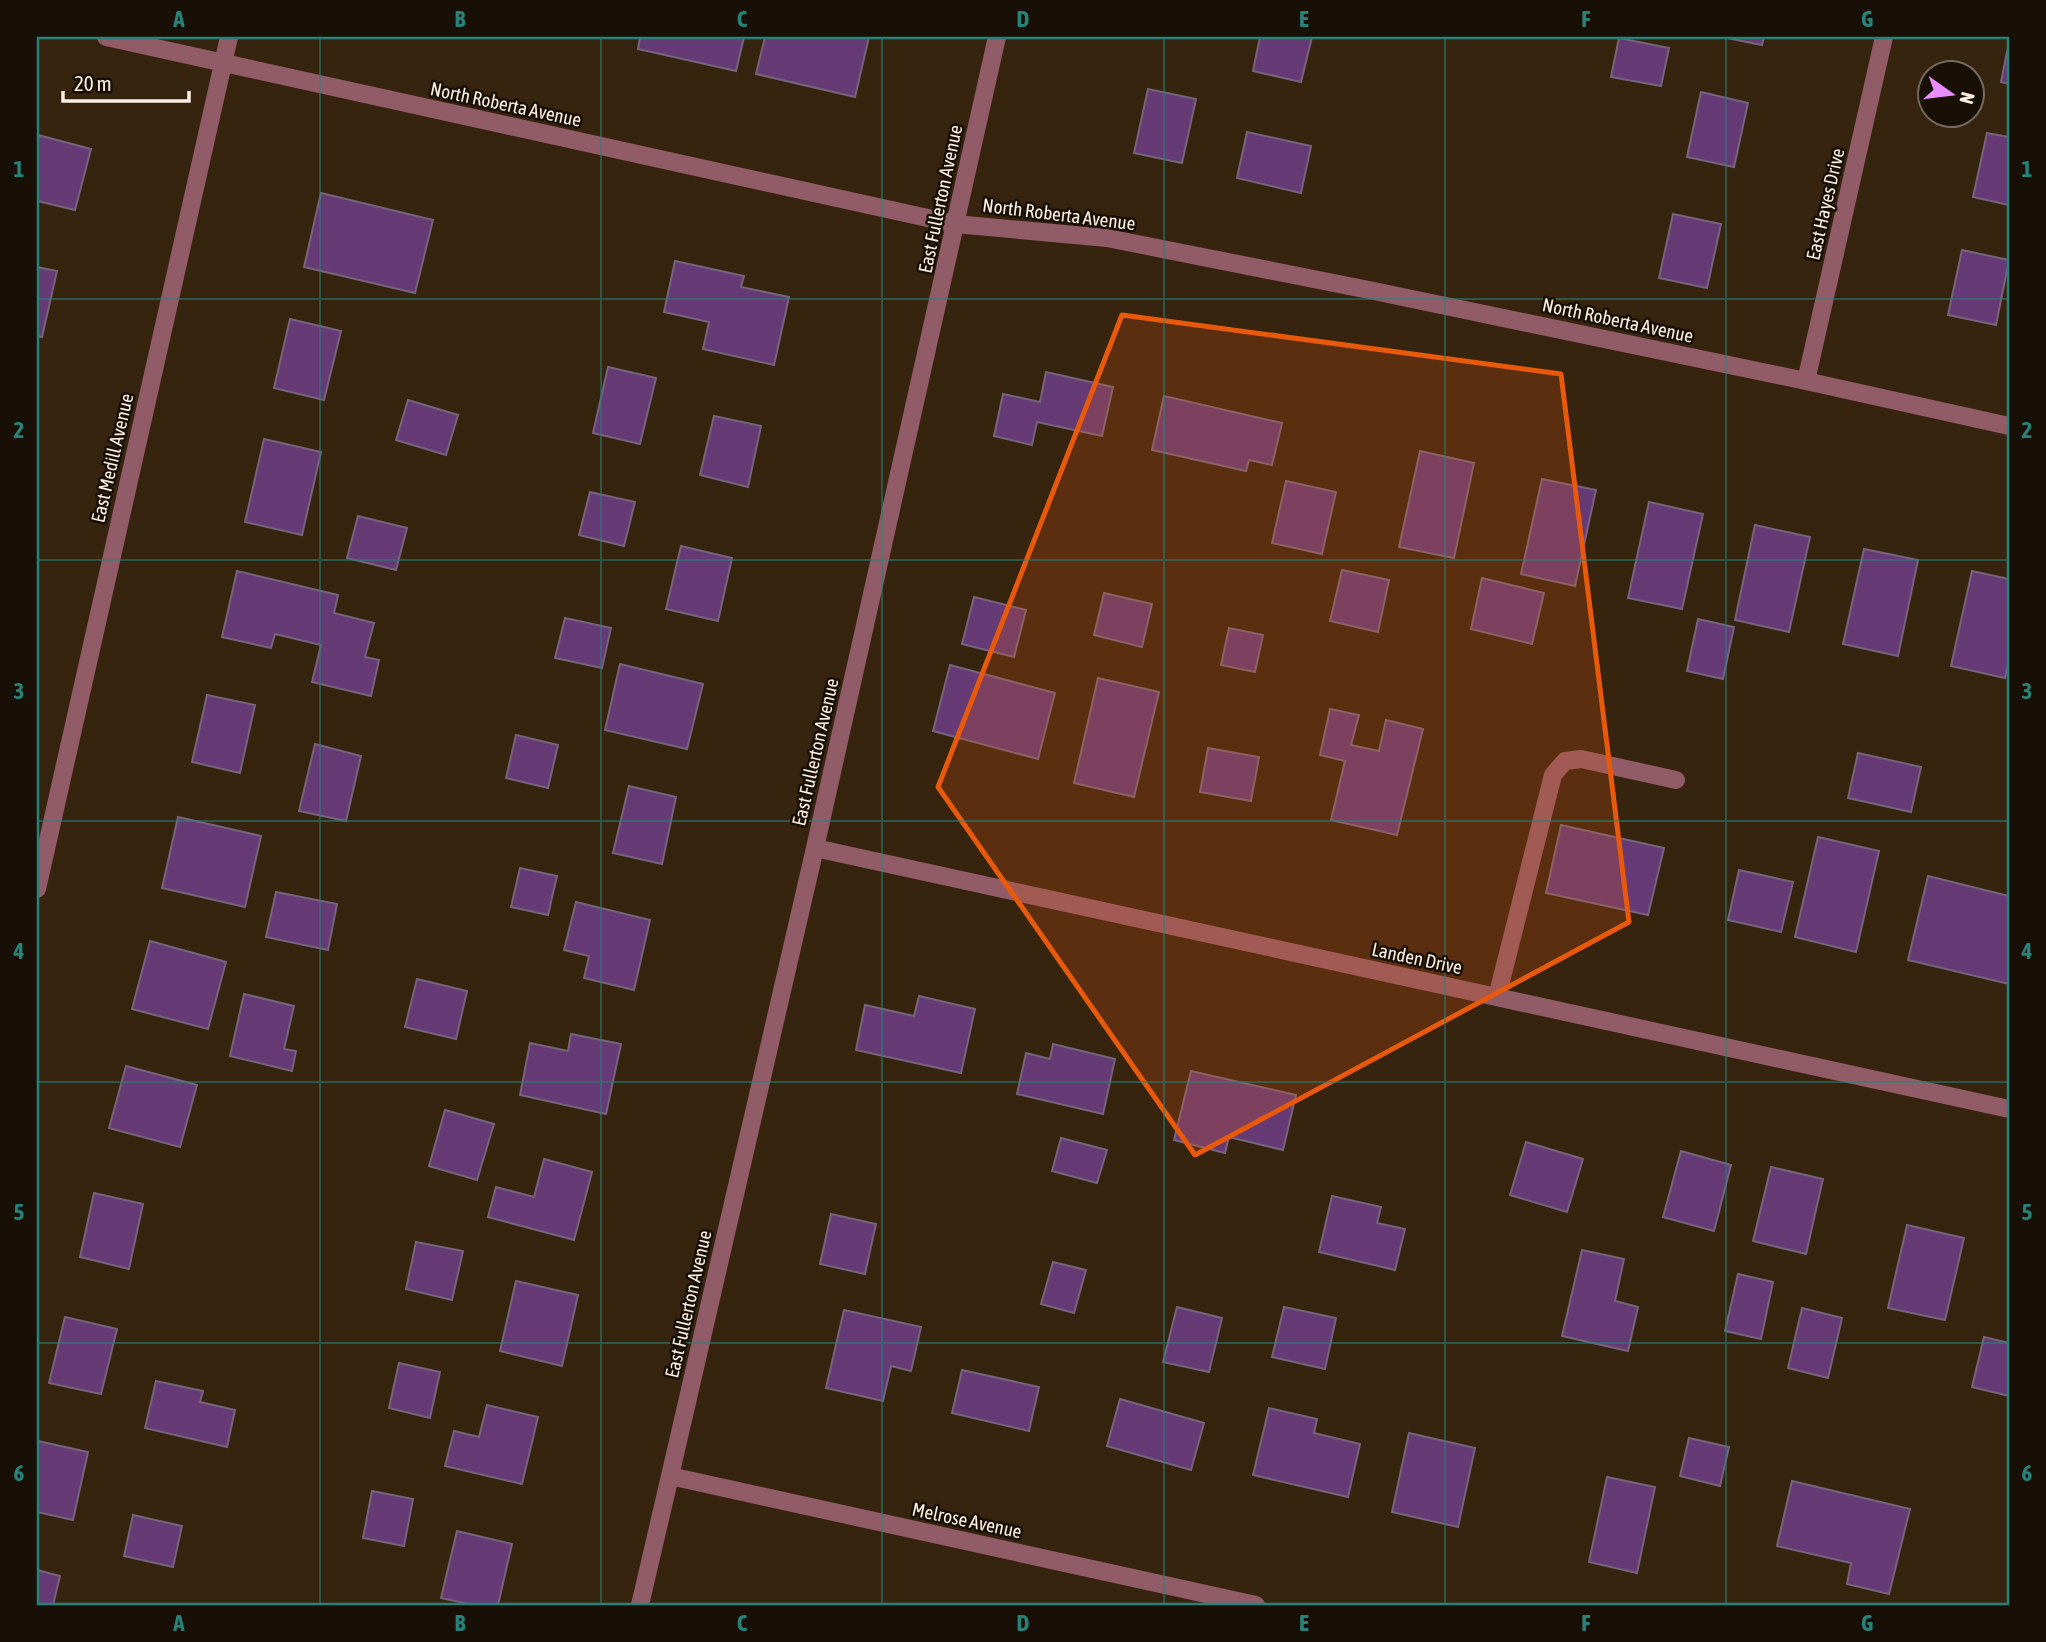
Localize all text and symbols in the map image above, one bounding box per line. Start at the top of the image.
text: A [172,6,185,32]
text: B [455,6,466,32]
text: C [737,6,748,32]
text: D [1017,6,1030,32]
text: E [1299,6,1309,32]
text: F [1581,6,1591,32]
text: G [1861,6,1873,32]
scale bar [63,60,189,104]
north arrow [1916,60,1986,130]
text: 20 m [74,71,112,95]
street label: North Roberta Avenue [428,77,584,131]
text: N [1955,90,1980,106]
street label: East Fullerton Avenue [914,123,966,275]
street label: East Hayes Drive [1801,146,1849,262]
text: 1 [14,156,25,182]
text: 1 [2022,156,2033,182]
street label: North Roberta Avenue [981,194,1137,234]
street label: North Roberta Avenue [1540,293,1696,347]
street label: East Medill Avenue [86,391,138,525]
text: 2 [14,417,24,443]
text: 2 [2022,417,2032,443]
street label: East Fullerton Avenue [787,676,843,828]
text: 3 [14,678,24,704]
text: 3 [2022,678,2032,704]
text: 4 [13,938,25,964]
street label: Landen Drive [1370,938,1464,978]
text: 4 [2021,938,2033,964]
text: 5 [14,1199,25,1225]
text: 5 [2022,1199,2033,1225]
street label: East Fullerton Avenue [660,1228,716,1380]
text: 6 [14,1460,25,1486]
text: 6 [2022,1460,2033,1486]
street label: Melrose Avenue [910,1498,1024,1542]
text: A [172,1610,185,1636]
text: B [455,1610,466,1636]
text: C [737,1610,748,1636]
text: D [1017,1610,1030,1636]
text: E [1299,1610,1309,1636]
text: F [1581,1610,1591,1636]
text: G [1861,1610,1873,1636]

